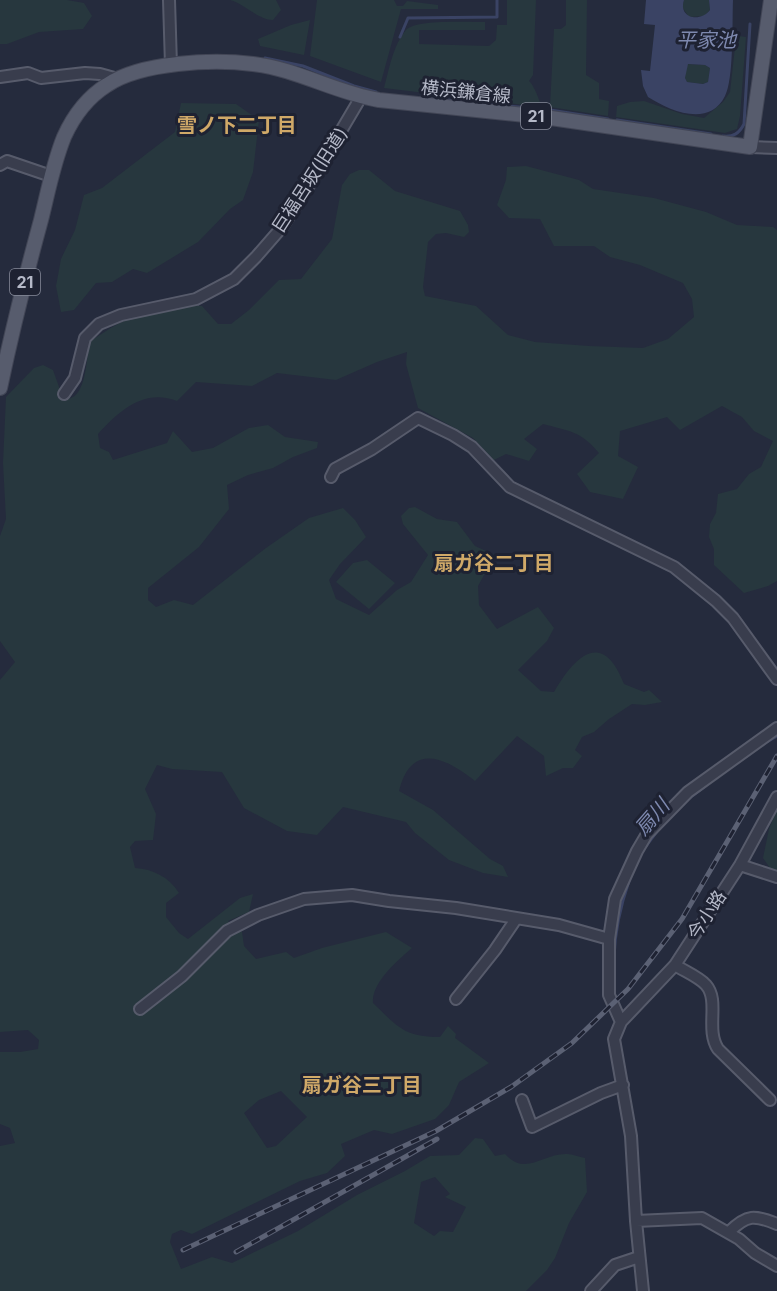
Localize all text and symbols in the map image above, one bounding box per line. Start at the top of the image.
water label: 平家池 [676,28,738,52]
street label: 横浜鎌倉線 [420,76,512,107]
road number: 21 [521,103,551,129]
district label: 雪ノ下二丁目 [177,113,297,137]
street label: 巨福呂坂(旧道) [268,123,351,236]
road number: 21 [10,269,40,295]
district label: 扇ガ谷二丁目 [434,551,554,575]
water label: 扇川 [630,793,675,840]
street label: 今小路 [683,886,730,943]
district label: 扇ガ谷三丁目 [302,1073,422,1097]

